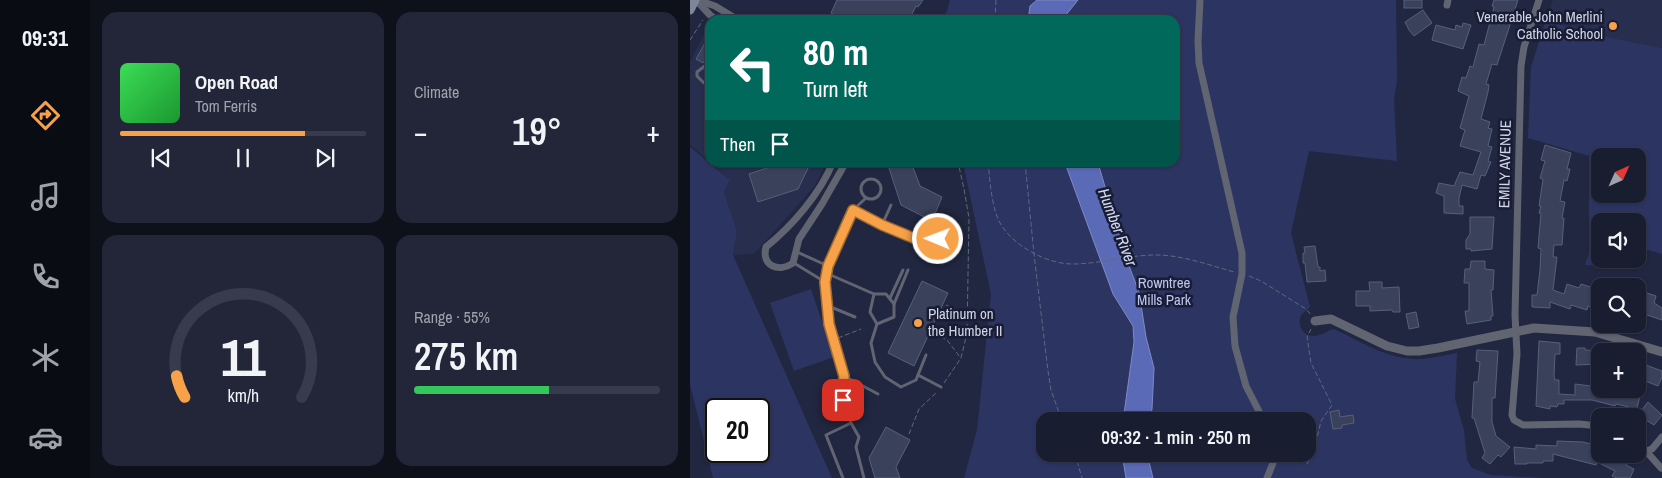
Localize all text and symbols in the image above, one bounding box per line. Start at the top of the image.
place label: Venerable John Merlini Catholic School [1477,6,1603,44]
marker: Venerable John Merlini Catholic School [1607,20,1619,32]
text: 09:31 [22,23,68,53]
text: 80 m [803,29,868,76]
icon: left [720,35,785,100]
text: Open Road [195,69,278,95]
text: Turn left [803,74,868,104]
text: Climate [414,81,459,103]
text: Tom Ferris [195,95,257,117]
icon: directions [28,98,63,133]
text: 19° [512,106,562,157]
text: − [414,113,427,151]
text: + [647,113,660,151]
street label: EMILY AVENUE [1493,120,1516,208]
icon: arrive [766,130,794,158]
text: Then [720,131,756,157]
icon: previous [147,144,175,172]
icon: pause [229,144,257,172]
icon: next [311,144,339,172]
north arrow [1591,148,1646,202]
map controls [1591,148,1646,463]
icon: music [28,179,63,214]
water label: Humber River [1093,185,1143,270]
position arrow [911,212,963,264]
button: sound [1591,213,1646,268]
icon: phone [28,259,63,294]
park label: Rowntree Mills Park [1137,272,1192,310]
button: search [1591,278,1646,333]
place label: Platinum on the Humber II [928,303,1003,341]
text: Range · 55% [414,306,490,328]
marker: Platinum on the Humber II [912,317,924,329]
text: 11 [220,322,266,392]
text: 275 km [414,331,518,382]
icon: climate [28,340,63,375]
button: + [1591,343,1646,398]
pin [822,379,864,421]
text: km/h [227,384,259,408]
icon: arrive [829,386,857,414]
speed limit sign: 20 [705,398,770,463]
button: − [1591,408,1646,463]
icon: car [28,420,63,455]
text: 09:32 · 1 min · 250 m [1101,424,1251,450]

